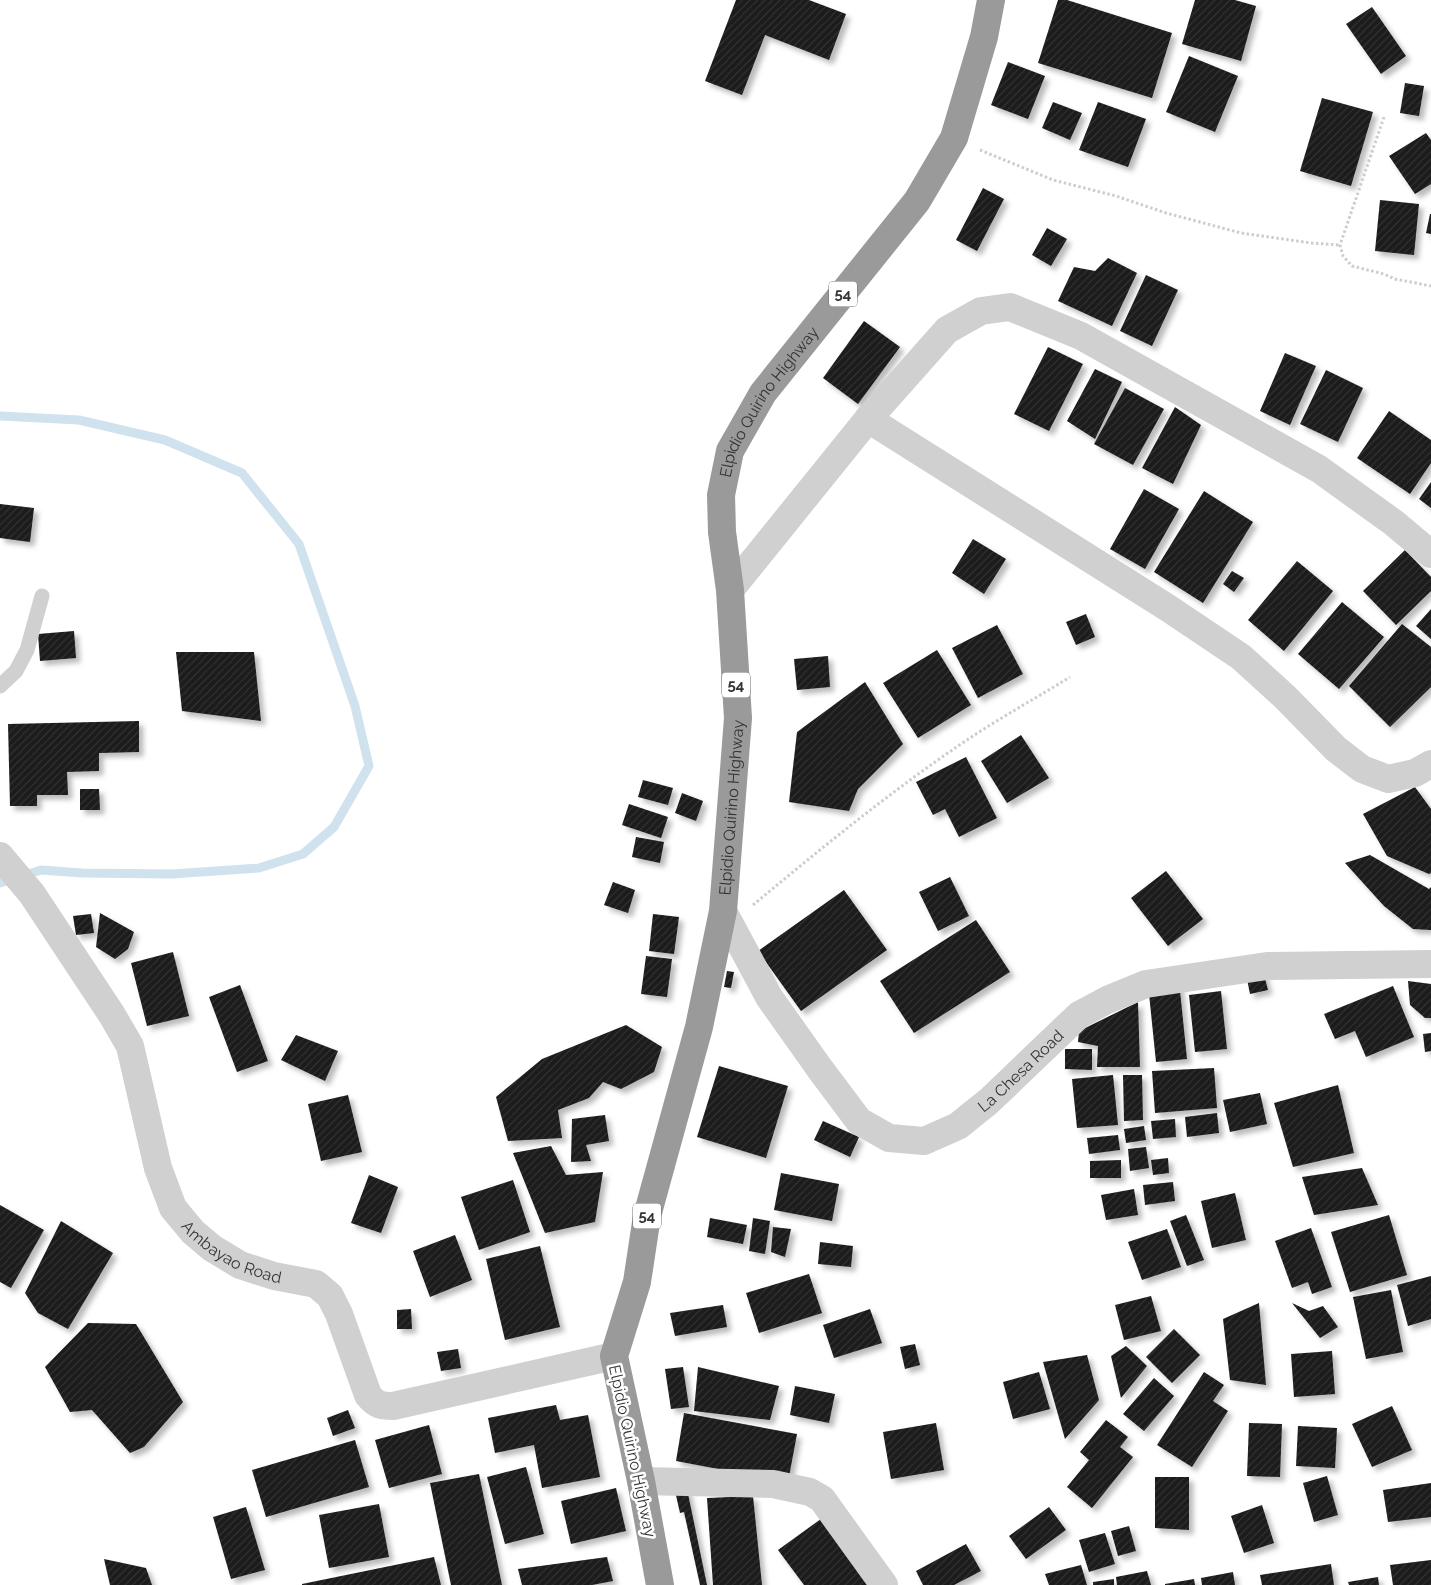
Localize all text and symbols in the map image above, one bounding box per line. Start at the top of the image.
road number: 54 [829,282,857,306]
street label: Elpidio Quirino Highway [716,323,823,479]
road number: 54 [722,672,750,698]
street label: Elpidio Quirino Highway [715,719,748,896]
street label: La Chesa Road [974,1026,1068,1116]
road number: 54 [633,1204,661,1228]
street label: Ambayao Road [177,1217,283,1287]
street label: Elpidio Quirino Highway [605,1363,660,1539]

